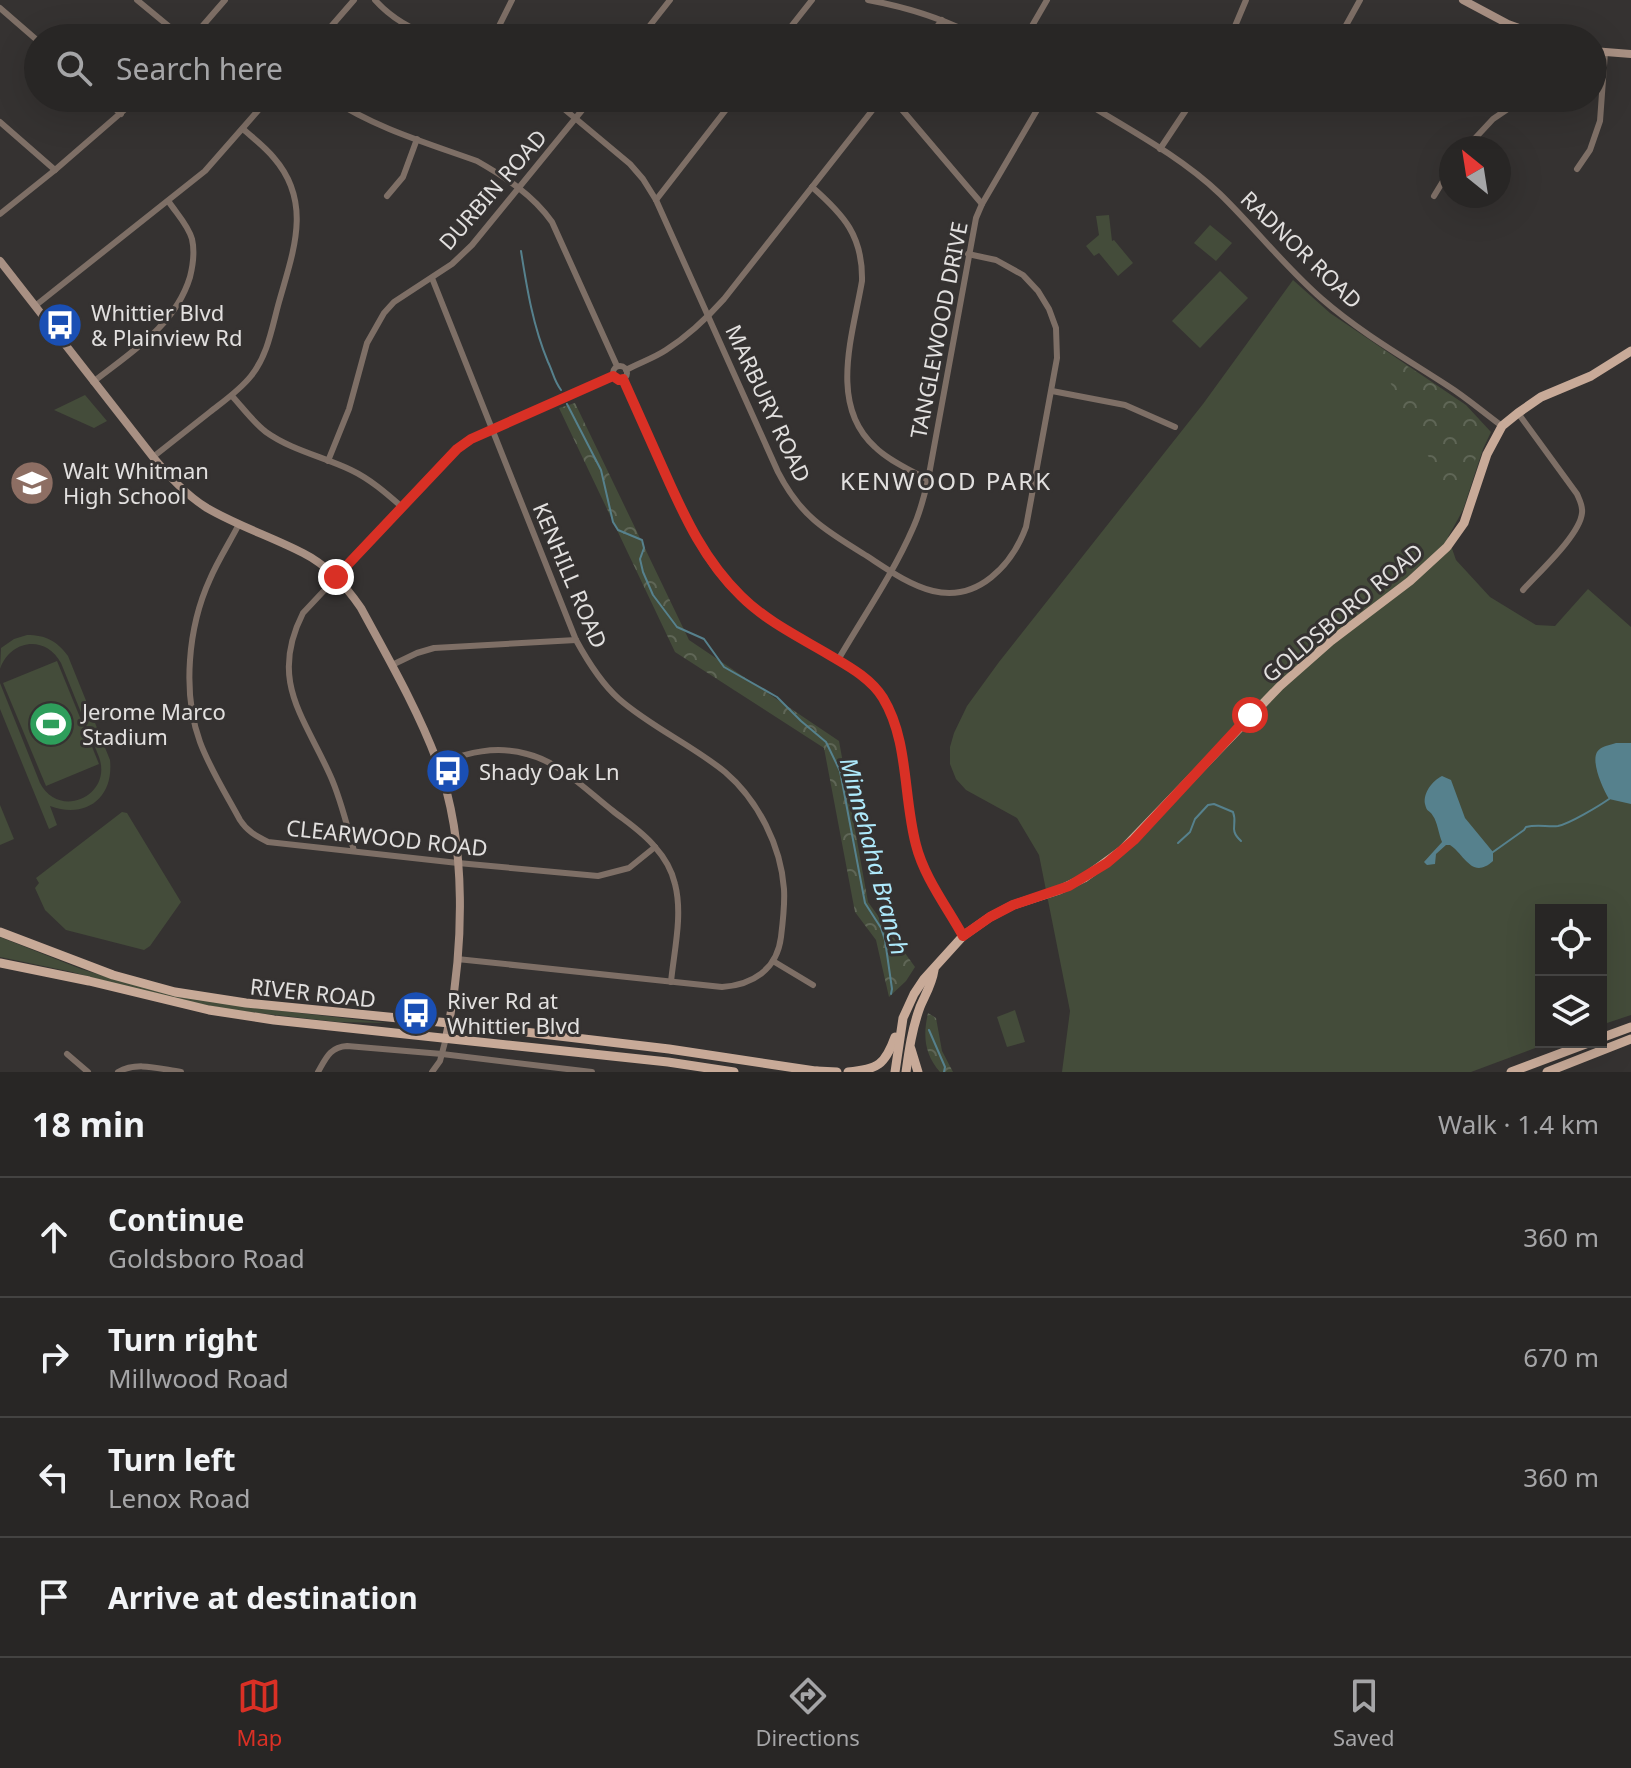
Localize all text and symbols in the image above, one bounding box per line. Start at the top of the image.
search box [24,24,1607,112]
icon: search [52,46,96,90]
text: Search here [116,48,283,89]
street label: DURBIN ROAD [431,122,553,256]
north arrow [1439,136,1511,208]
street label: RADNOR ROAD [1235,183,1369,315]
street label: TANGLEWOOD DRIVE [902,219,974,441]
place label: Whittier Blvd & Plainview Rd [91,297,242,352]
bus stop icon: Whittier Blvd & Plainview Rd [36,301,84,349]
street label: MARBURY ROAD [719,319,819,487]
place label: Walt Whitman High School [63,455,209,510]
school or university icon: Walt Whitman High School [8,459,56,507]
district label: KENWOOD PARK [840,464,1052,497]
street label: KENHILL ROAD [527,497,615,653]
street label: GOLDSBORO ROAD [1255,536,1429,688]
route end [318,559,354,595]
place label: Jerome Marco Stadium [80,696,226,751]
route start [1232,697,1268,733]
sports icon: Jerome Marco Stadium [27,700,75,748]
bus stop icon: Shady Oak Ln [424,747,472,795]
water label: Minnehaha Branch [833,754,917,958]
place label: Shady Oak Ln [479,756,620,786]
street label: CLEARWOOD ROAD [285,812,489,862]
map controls [1535,904,1607,1048]
button: locate [1535,904,1607,976]
street label: RIVER ROAD [249,970,377,1014]
button: layers [1535,976,1607,1048]
place label: River Rd at Whittier Blvd [447,985,580,1040]
bus stop icon: River Rd at Whittier Blvd [392,989,440,1037]
text: 18 min [32,1101,145,1147]
text: Walk · 1.4 km [1438,1106,1599,1142]
text: Continue [108,1199,244,1240]
icon: ahead [32,1215,76,1259]
text: 360 m [1523,1219,1599,1255]
text: Goldsboro Road [108,1240,305,1276]
text: Turn right [108,1319,258,1360]
icon: right [32,1335,76,1379]
text: 670 m [1523,1339,1599,1375]
text: Millwood Road [108,1360,289,1396]
text: Turn left [108,1439,236,1480]
icon: left [32,1455,76,1499]
text: 360 m [1523,1459,1599,1495]
text: Lenox Road [108,1480,251,1516]
icon: arrive [32,1575,76,1619]
text: Arrive at destination [108,1577,418,1618]
tab: Map [237,1674,282,1752]
tab: Directions [755,1674,860,1752]
tab: Saved [1333,1674,1394,1752]

